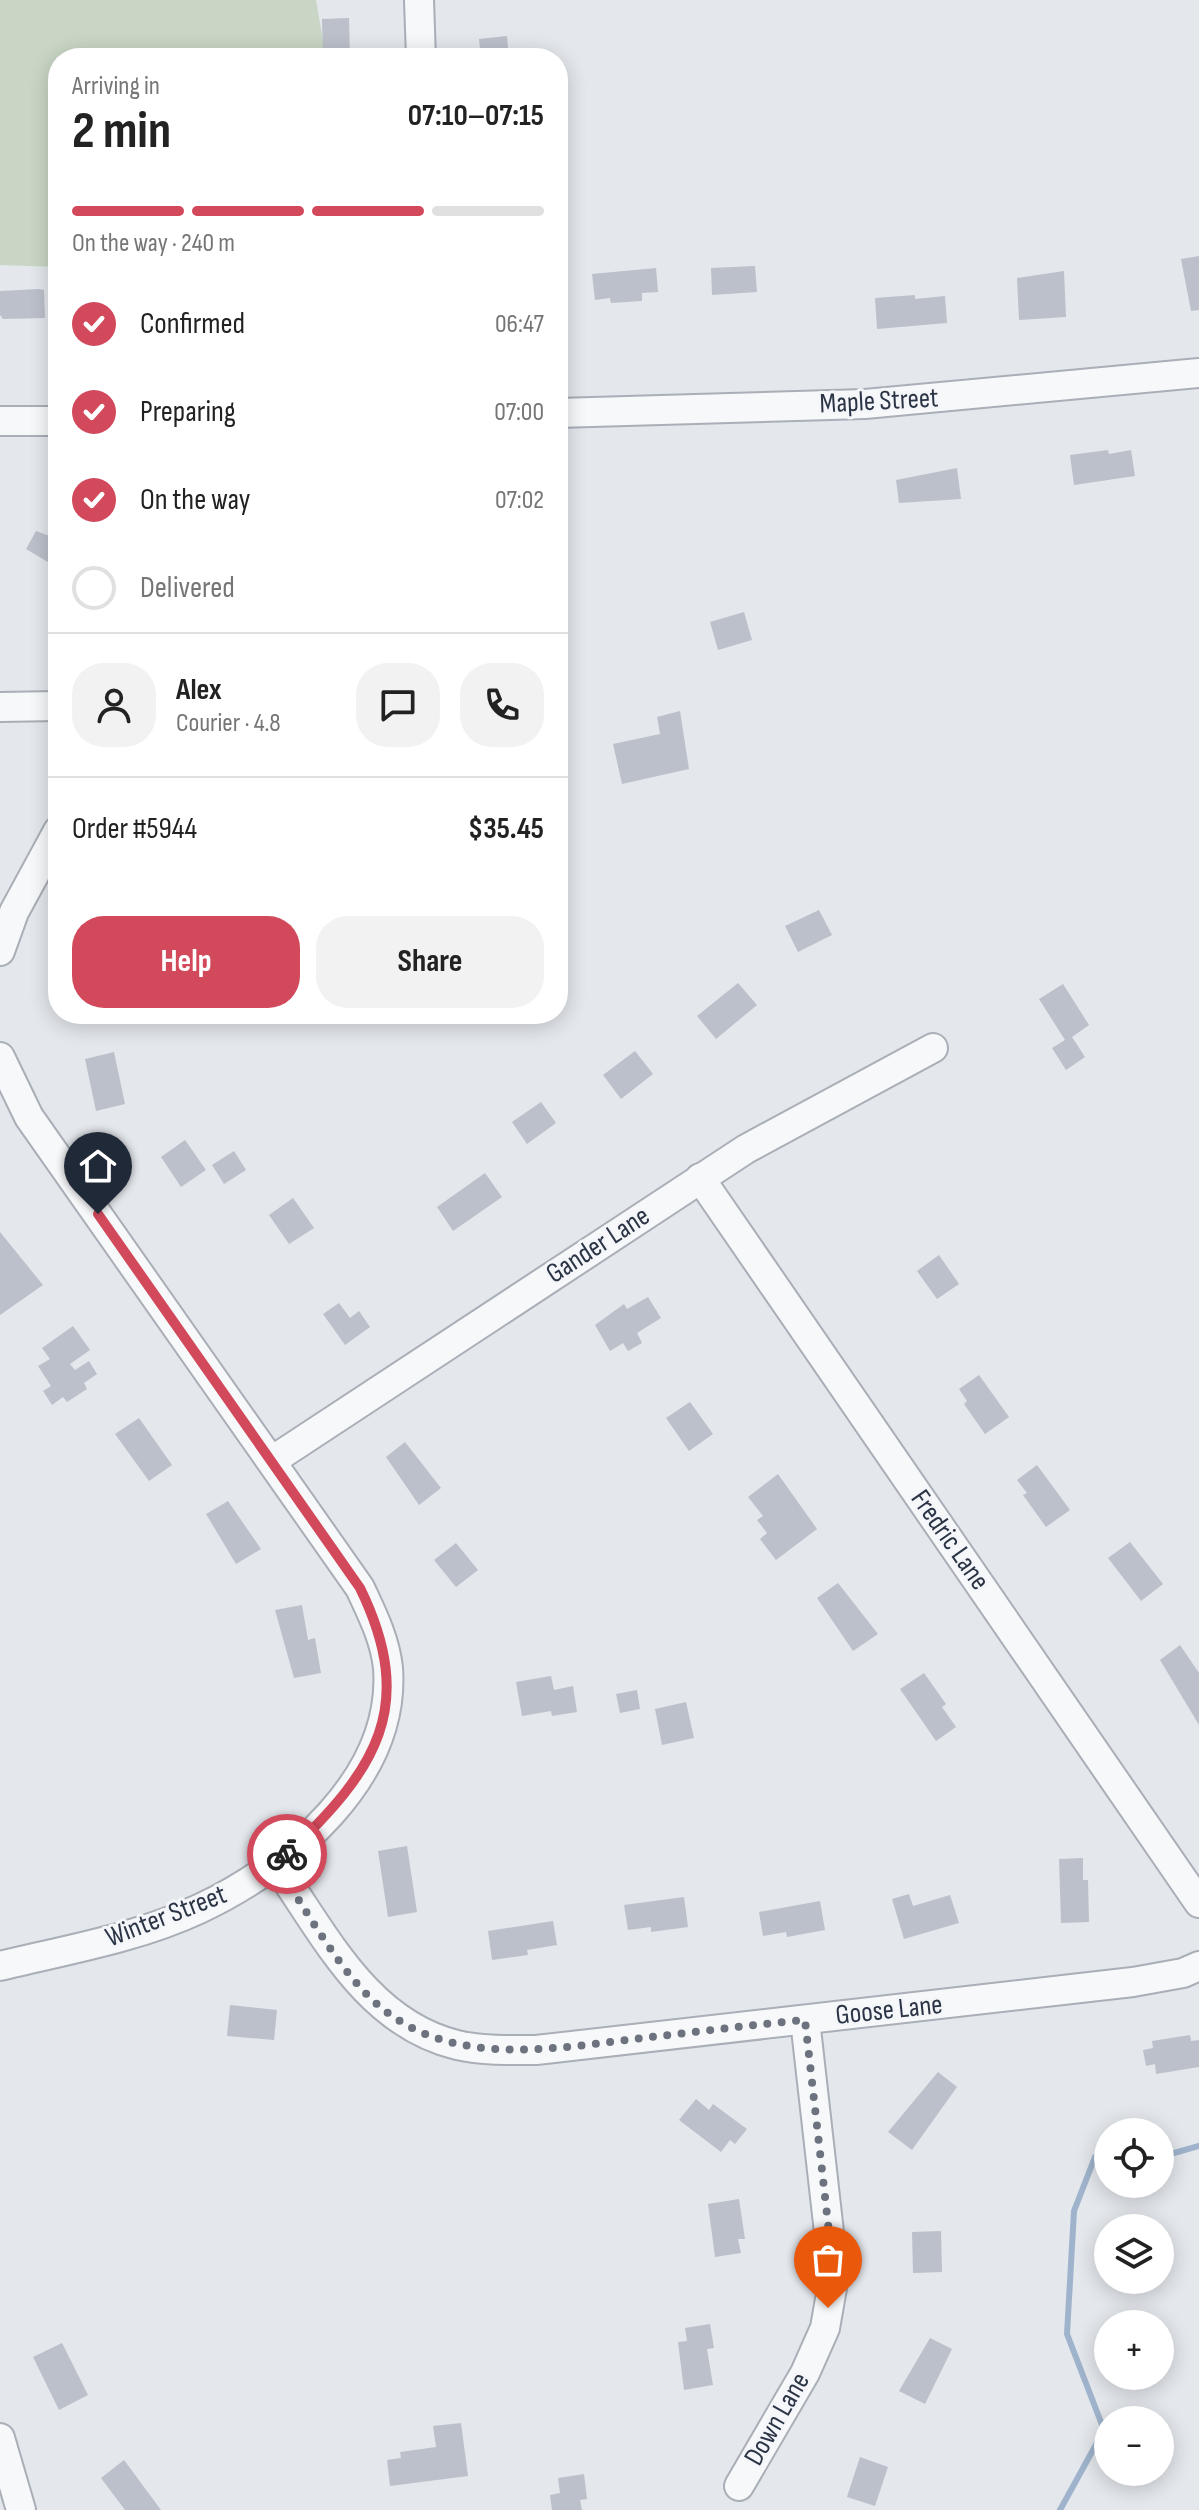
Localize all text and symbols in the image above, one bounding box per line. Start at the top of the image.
text: Arriving in [72,71,160,102]
text: 07:10–07:15 [408,98,544,134]
text: 2 min [72,100,171,163]
text: On the way · 240 m [72,228,235,259]
icon: check [72,302,116,346]
text: Confirmed [140,306,245,342]
text: 06:47 [495,309,544,340]
street label: Maple Street [819,381,939,421]
icon: check [72,390,116,434]
text: Preparing [140,394,236,430]
text: 07:00 [494,397,544,428]
icon: check [72,478,116,522]
text: On the way [140,482,250,518]
text: 07:02 [495,485,544,516]
text: Delivered [140,570,235,606]
button: person [72,663,156,747]
button: chat [356,663,440,747]
button: phone [460,663,544,747]
text: Alex [176,672,222,708]
text: Courier · 4.8 [176,708,281,739]
text: Order #5944 [72,811,197,847]
text: $35.45 [468,811,544,847]
button: Help [72,916,300,1008]
button: Share [316,916,544,1008]
pin [64,1132,132,1214]
icon: home [76,1144,120,1188]
street label: Gander Lane [540,1199,656,1291]
street label: Fredric Lane [904,1484,996,1596]
courier [247,1814,327,1894]
icon: bike [265,1832,309,1876]
street label: Winter Street [101,1878,231,1954]
street label: Goose Lane [834,1988,944,2032]
map controls [1094,2118,1174,2486]
button: locate [1094,2118,1174,2198]
button: layers [1094,2214,1174,2294]
pin [794,2226,862,2308]
icon: bag [806,2238,850,2282]
button: + [1094,2310,1174,2390]
street label: Down Lane [737,2367,817,2471]
button: − [1094,2406,1174,2486]

